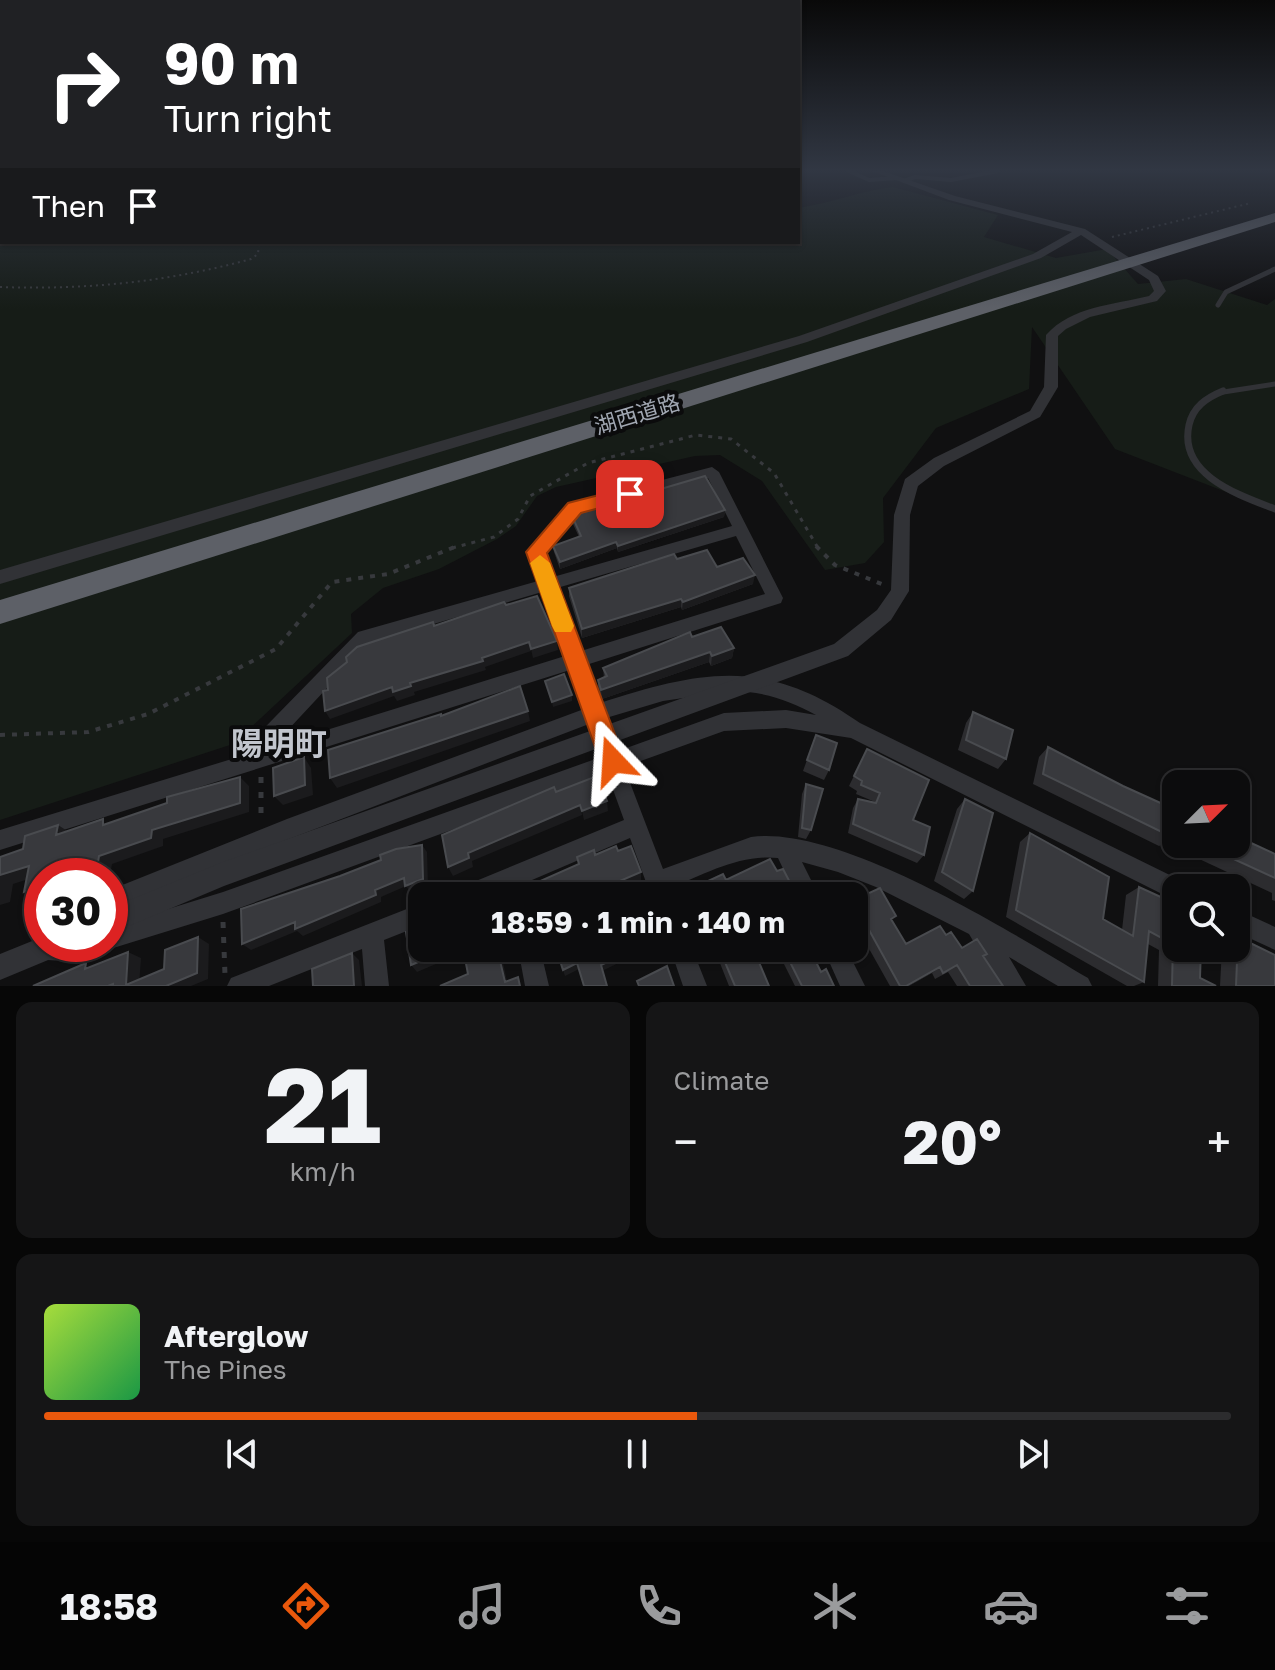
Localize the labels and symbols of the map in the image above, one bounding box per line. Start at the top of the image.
street label: 湖西道路 [591,388,683,439]
pin [596,460,664,528]
position arrow [571,719,655,803]
district label: 陽明町 [231,724,327,762]
north arrow [1162,770,1250,858]
speed limit sign: 30 [24,858,128,962]

